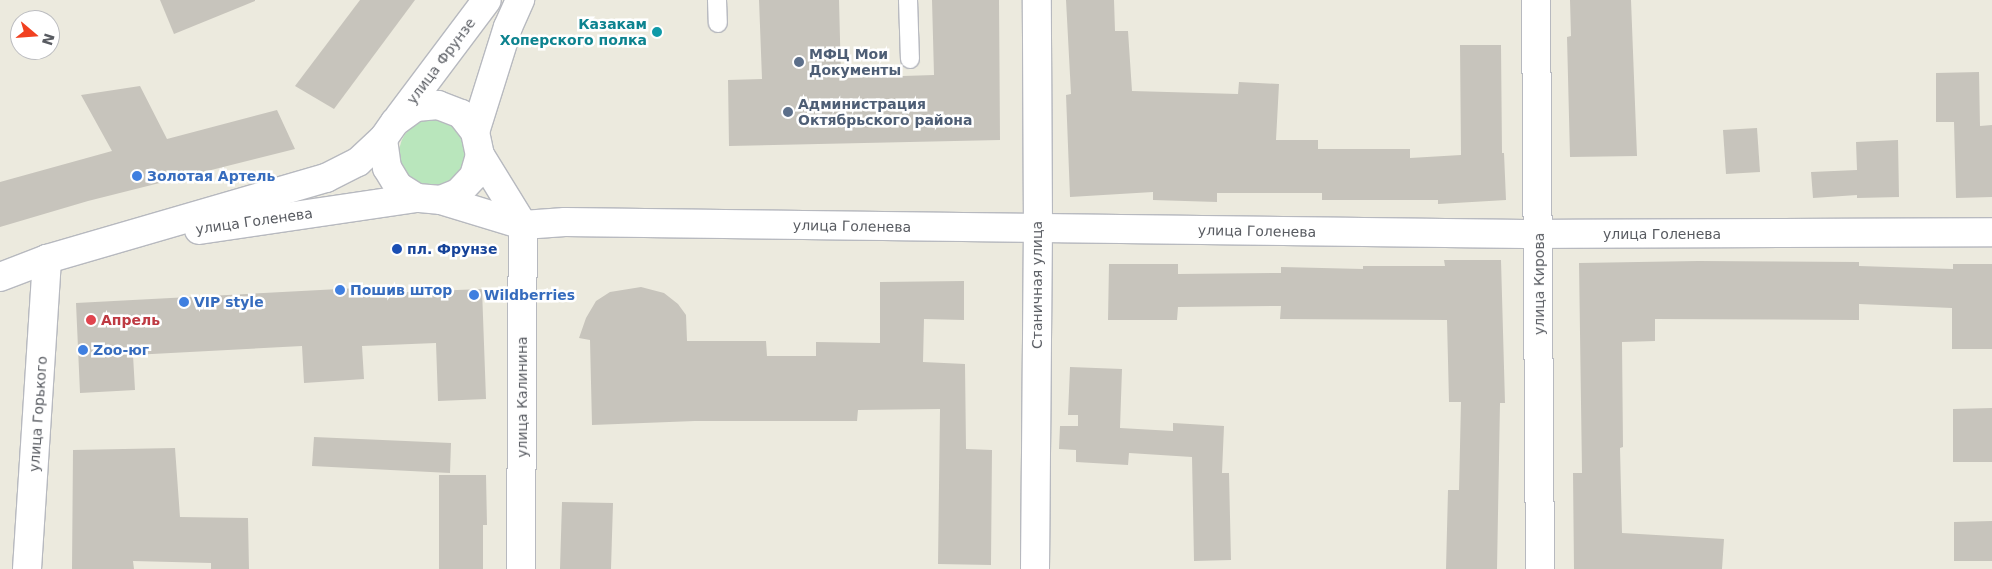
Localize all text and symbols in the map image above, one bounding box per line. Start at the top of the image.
north arrow [10,10,60,60]
street label: улица Фрунзе [403,15,479,107]
place label: Казакам Хоперского полка [500,16,647,48]
marker: Казакам Хоперского полка [651,26,663,38]
text: N [39,31,58,47]
place label: МФЦ Мои Документы [809,46,901,78]
marker: МФЦ Мои Документы [793,56,805,68]
place label: Администрация Октябрьского района [798,96,972,128]
marker: Администрация Октябрьского района [782,106,794,118]
place label: Золотая Артель [147,168,275,184]
marker: Золотая Артель [131,170,143,182]
street label: улица Голенева [194,204,314,238]
street label: улица Голенева [793,217,911,235]
street label: Станичная улица [1029,221,1045,349]
street label: улица Голенева [1198,222,1316,240]
street label: улица Голенева [1603,226,1721,242]
street label: улица Кирова [1531,233,1547,335]
place label: пл. Фрунзе [407,241,497,257]
marker: пл. Фрунзе [391,243,403,255]
place label: Пошив штор [350,282,452,298]
marker: Пошив штор [334,284,346,296]
place label: Wildberries [484,287,575,303]
marker: Wildberries [468,289,480,301]
place label: VIP style [194,294,264,310]
marker: VIP style [178,296,190,308]
place label: Апрель [101,312,160,328]
marker: Апрель [85,314,97,326]
street label: улица Калинина [514,336,530,458]
place label: Zoo-юг [93,342,149,358]
marker: Zoo-юг [77,344,89,356]
street label: улица Горького [26,356,50,472]

